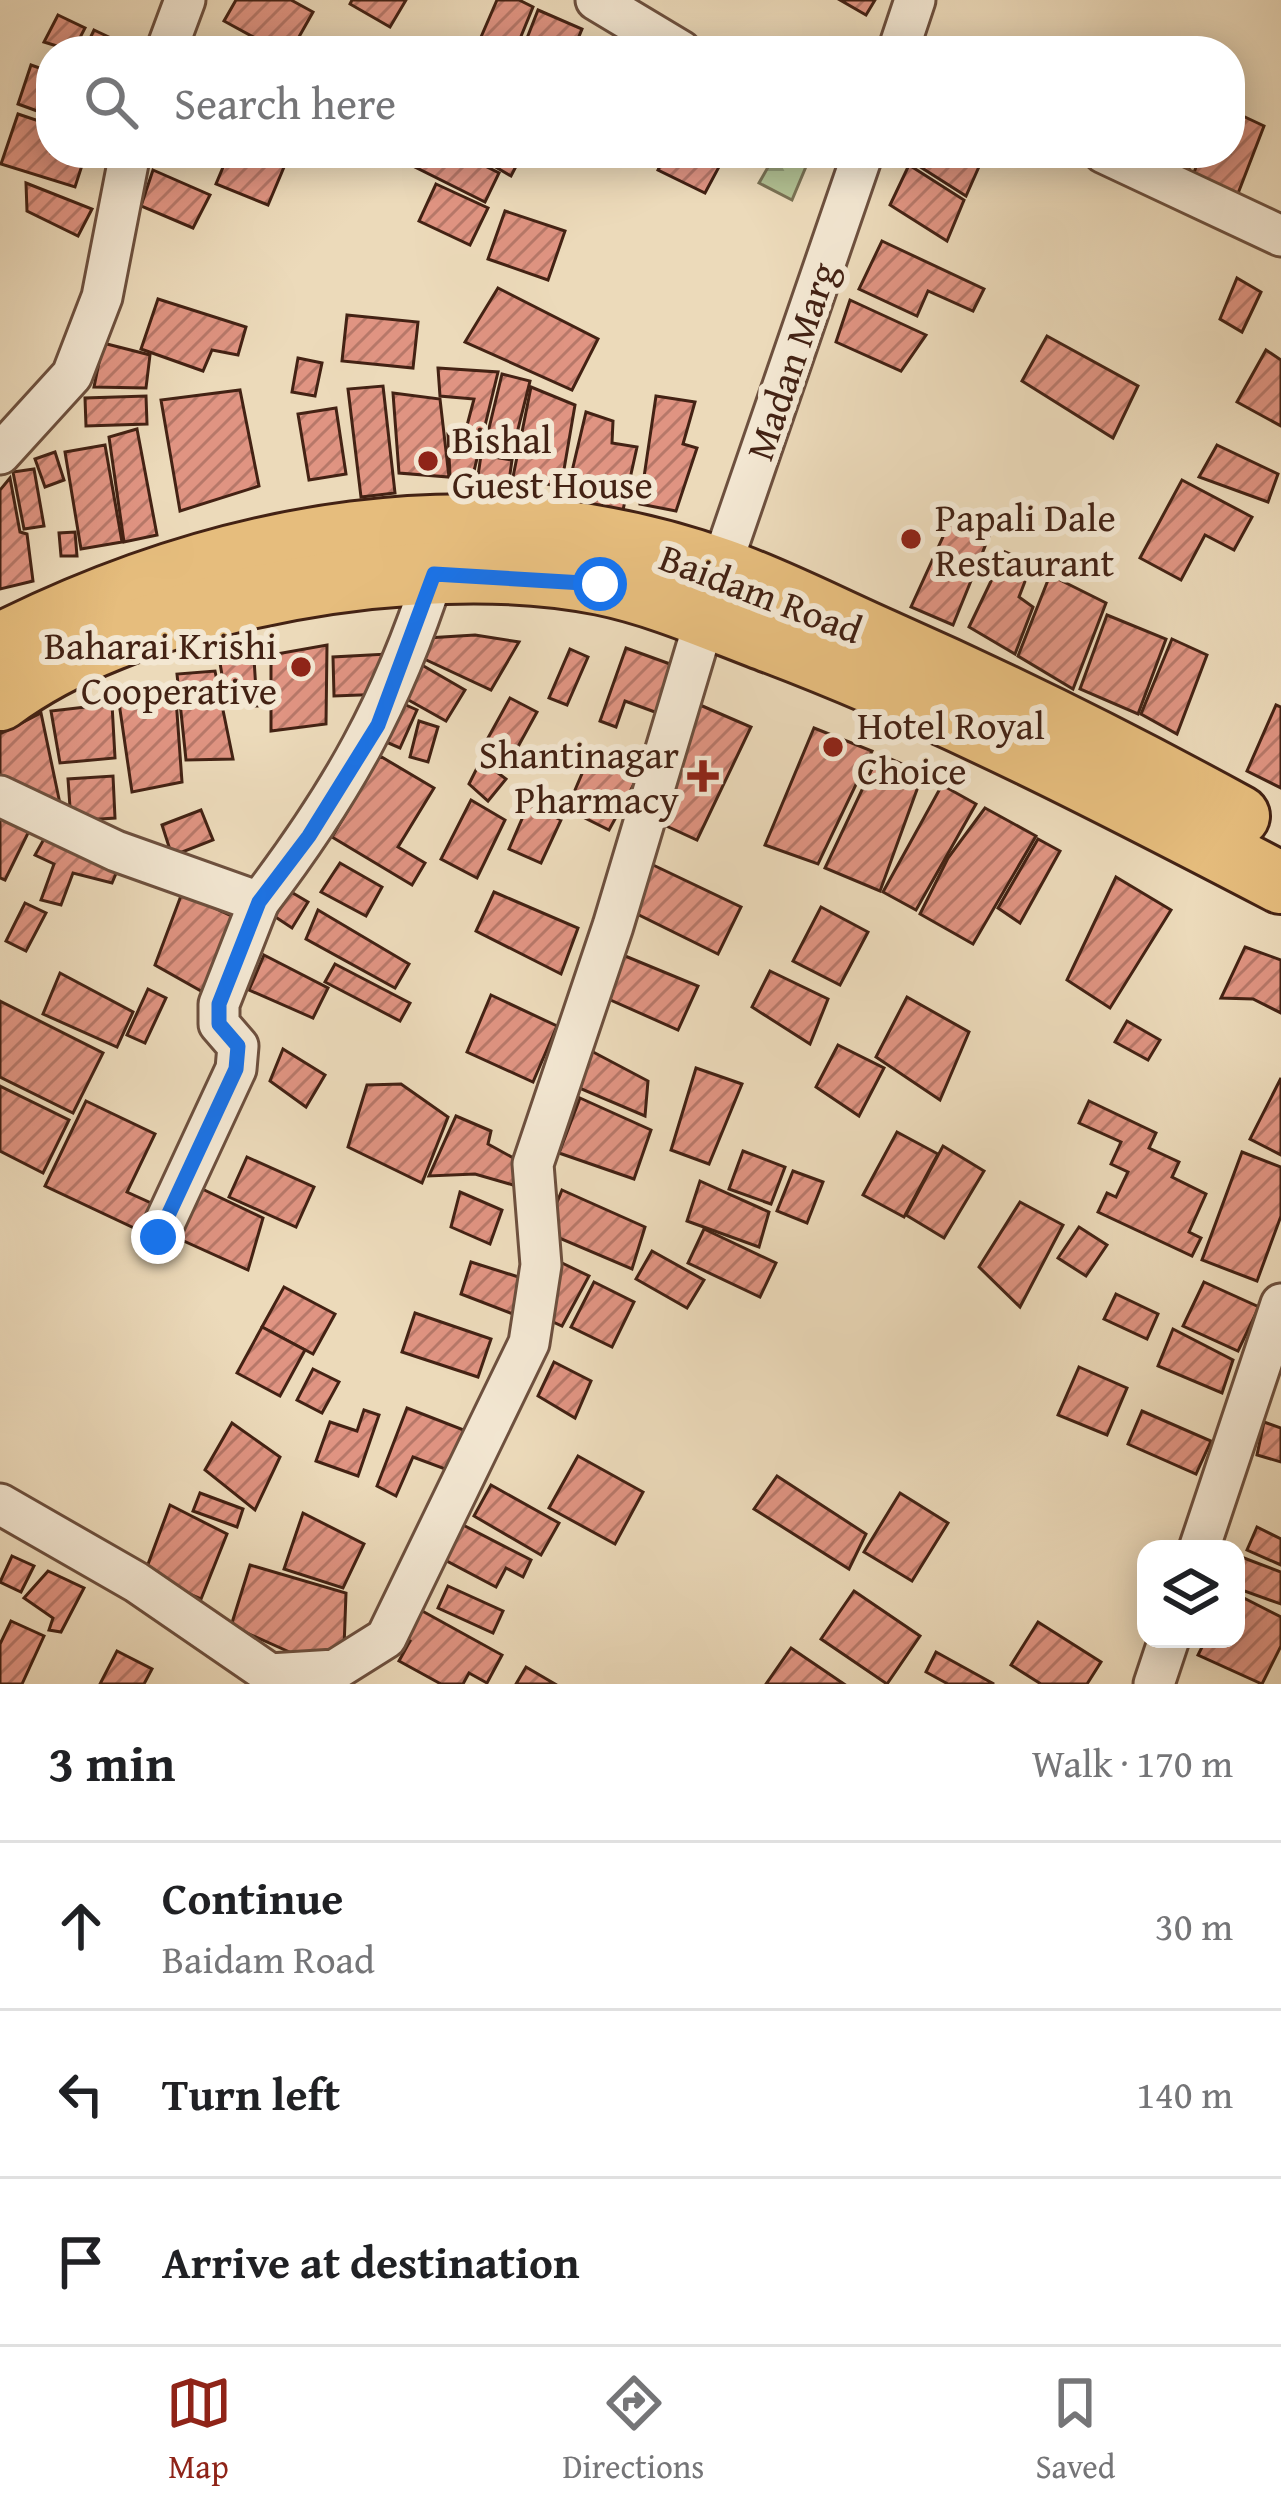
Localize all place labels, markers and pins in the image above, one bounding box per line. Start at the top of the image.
place label: Bishal Guest House [452,410,653,512]
marker: Bishal Guest House [415,448,441,474]
place label: Papali Dale Restaurant [935,488,1116,590]
marker: Papali Dale Restaurant [898,526,924,552]
place label: Baharai Krishi Cooperative [44,616,277,718]
marker: Baharai Krishi Cooperative [288,654,314,680]
place label: Hotel Royal Choice [857,696,1045,798]
place label: Shantinagar Pharmacy [479,725,680,827]
marker: Hotel Royal Choice [820,734,846,760]
marker: Shantinagar Pharmacy [690,763,716,789]

